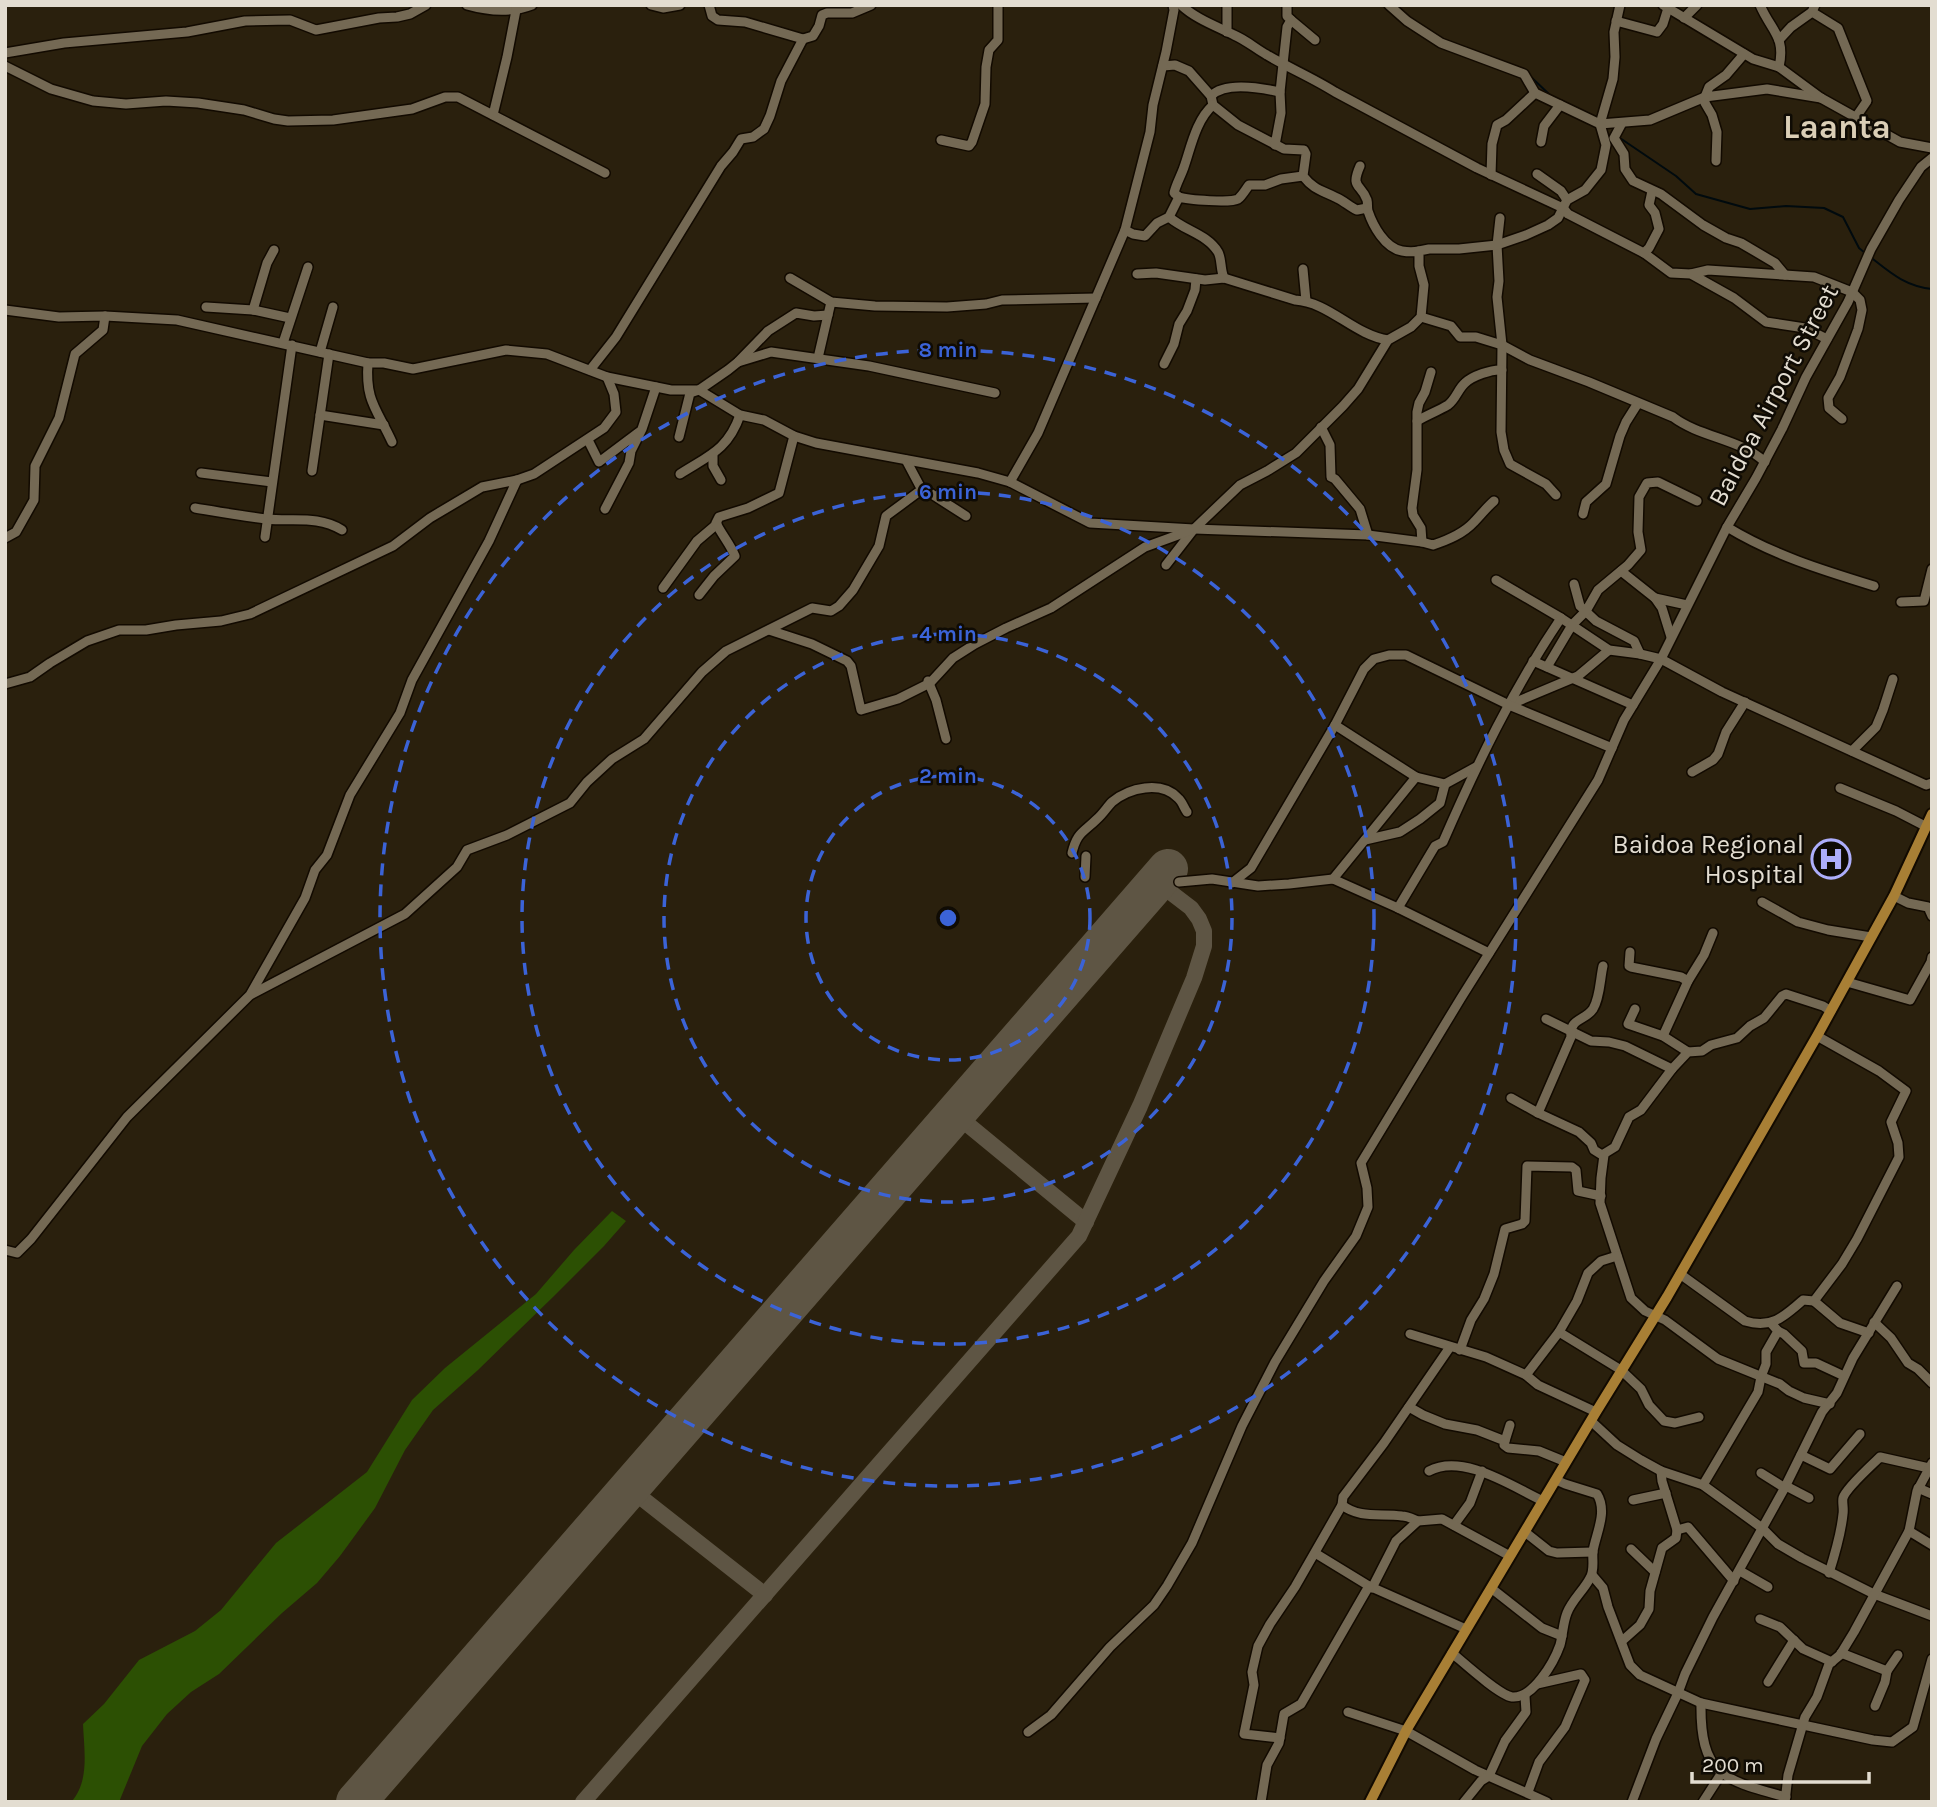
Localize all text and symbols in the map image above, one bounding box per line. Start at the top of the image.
district label: Laanta [1783,108,1891,146]
street label: Baidoa Airport Street [1702,279,1845,511]
text: 8 min [919,338,977,362]
text: 6 min [919,480,977,504]
text: 4 min [919,622,977,646]
text: 2 min [919,764,977,788]
place label: Baidoa Regional Hospital [1612,829,1804,890]
hospital icon: Baidoa Regional Hospital [1810,838,1852,880]
centre of rings [936,906,960,930]
scale bar [1692,1741,1869,1785]
text: 200 m [1702,1753,1764,1777]

